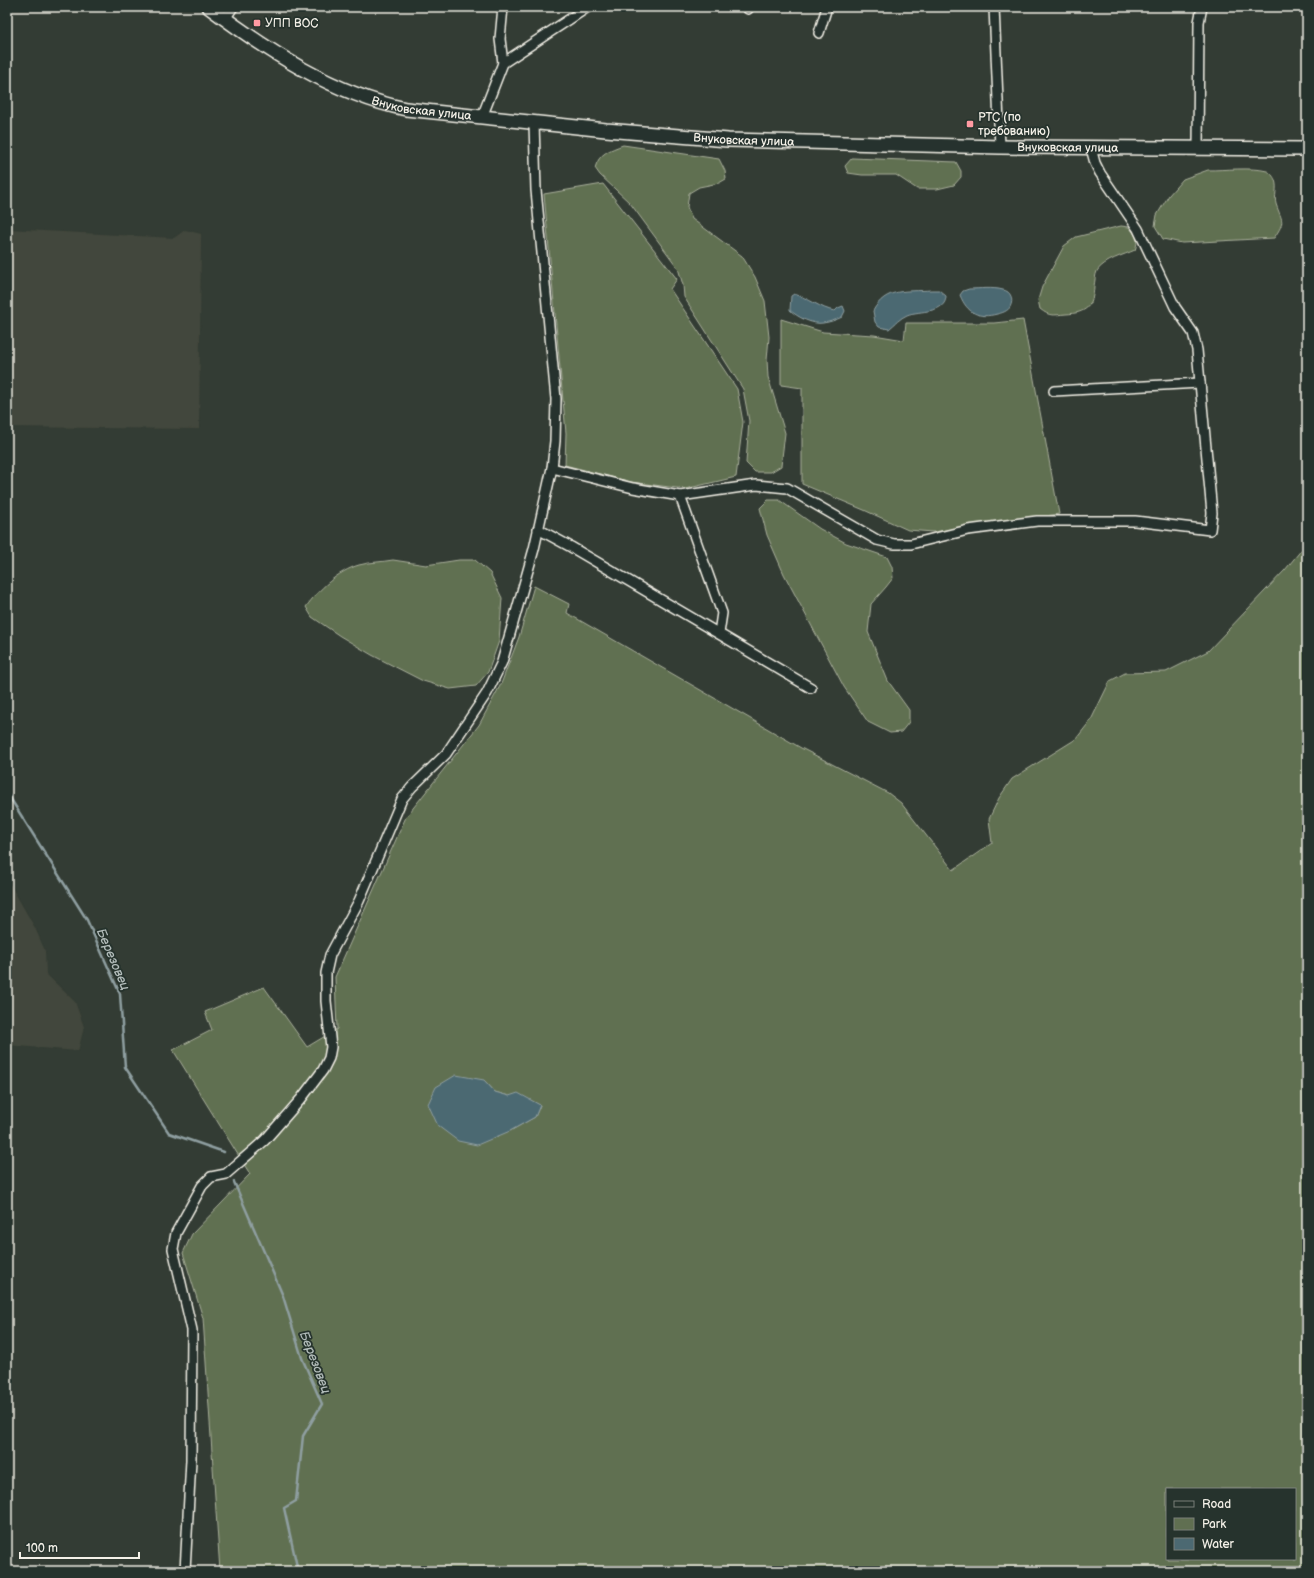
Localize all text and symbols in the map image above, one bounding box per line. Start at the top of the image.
place label: УПП ВОС [265,16,318,31]
marker: УПП ВОС [252,18,262,28]
street label: Внуковская улица [370,93,472,124]
place label: РТС (по требованию) [978,110,1050,139]
marker: РТС (по требованию) [965,119,975,129]
street label: Внуковская улица [693,130,795,150]
street label: Внуковская улица [1017,140,1118,156]
water label: Березовец [93,926,133,993]
water label: Березовец [296,1329,334,1396]
legend [1166,1488,1296,1560]
text: Road [1202,1497,1231,1512]
text: Park [1202,1517,1226,1532]
scale bar [20,1534,139,1560]
text: Water [1202,1537,1234,1552]
text: 100 m [26,1541,58,1556]

